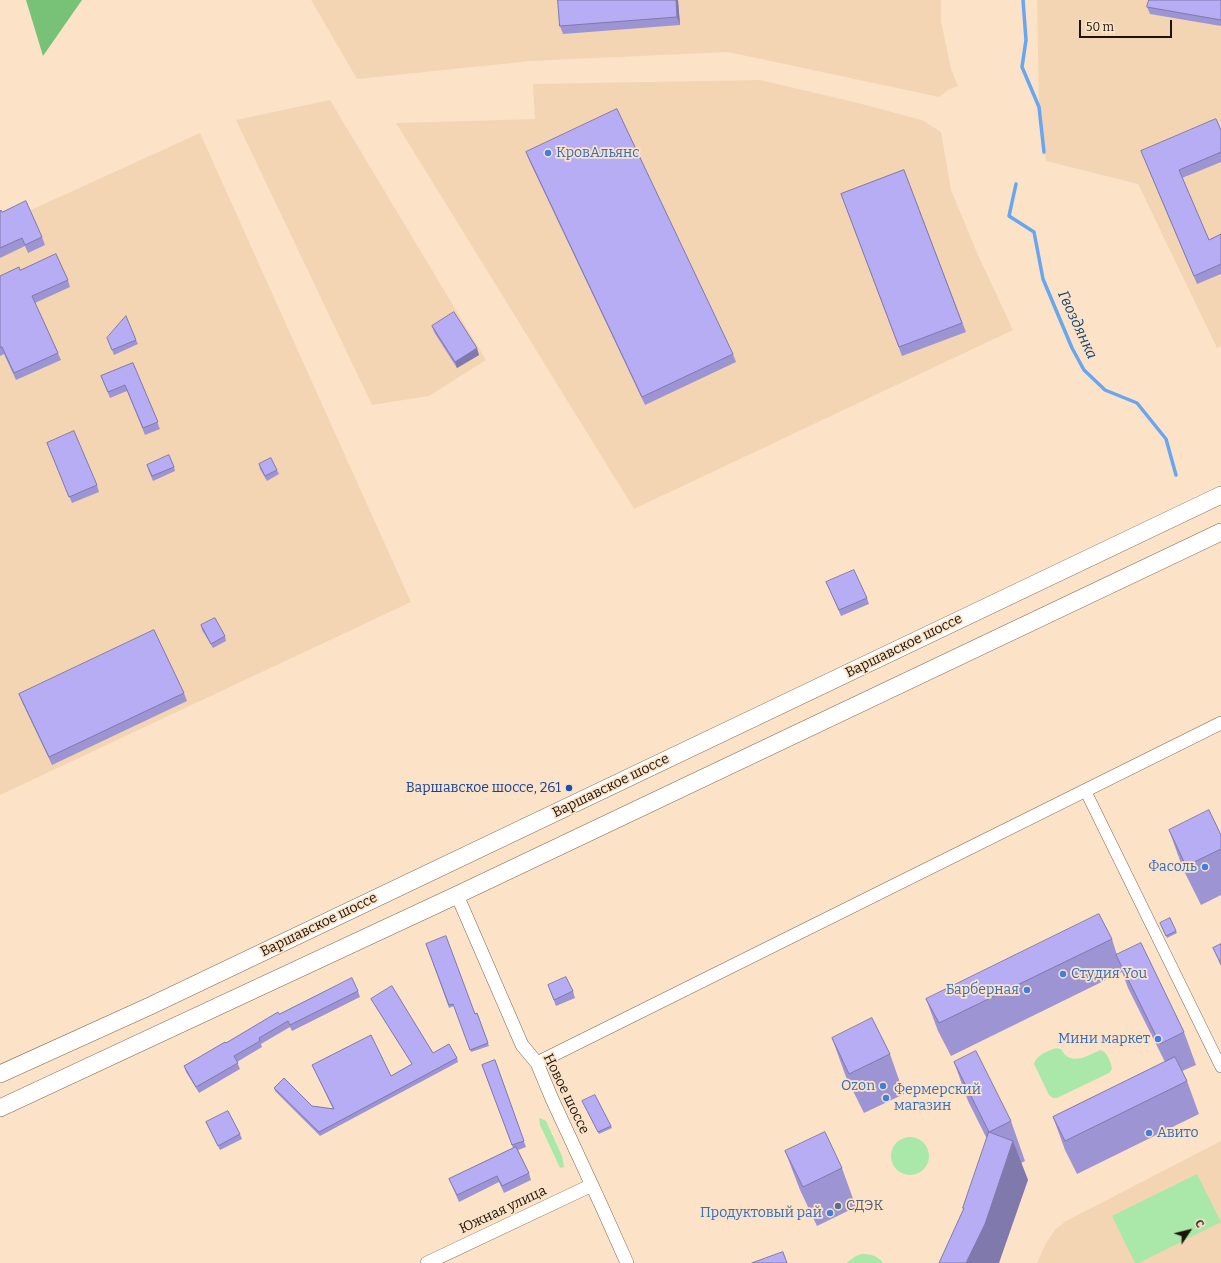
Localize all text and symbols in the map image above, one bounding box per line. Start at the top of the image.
scale bar [1081,12,1174,38]
text: 50 m [1086,20,1114,34]
place label: КровАльянс [556,145,640,161]
marker: КровАльянс [543,148,553,158]
water label: Гвоздянка [1053,288,1101,362]
street label: Варшавское шоссе [843,610,965,682]
street label: Варшавское шоссе [550,750,672,822]
place label: Варшавское шоссе, 261 [406,780,561,796]
marker: Варшавское шоссе, 261 [564,783,574,793]
place label: Фасоль [1148,859,1197,875]
marker: Фасоль [1200,862,1210,872]
street label: Варшавское шоссе [258,889,380,961]
place label: Студия You [1071,966,1147,982]
marker: Студия You [1058,969,1068,979]
place label: Барберная [946,982,1019,998]
marker: Барберная [1022,985,1032,995]
place label: Мини маркет [1058,1031,1150,1047]
marker: Мини маркет [1153,1034,1163,1044]
street label: Новое шоссе [539,1051,593,1137]
place label: Ozon [841,1078,875,1094]
marker: Ozon [878,1081,888,1091]
place label: Фермерский магазин [894,1082,981,1114]
marker: Фермерский магазин [881,1093,891,1103]
place label: Авито [1157,1125,1199,1141]
marker: Авито [1144,1128,1154,1138]
street label: Южная улица [457,1182,549,1238]
place label: СДЭК [846,1198,883,1214]
marker: СДЭК [833,1201,843,1211]
place label: Продуктовый рай [700,1205,822,1221]
marker: Продуктовый рай [825,1208,835,1218]
north arrow [1169,1211,1209,1251]
text: С [1192,1217,1207,1230]

